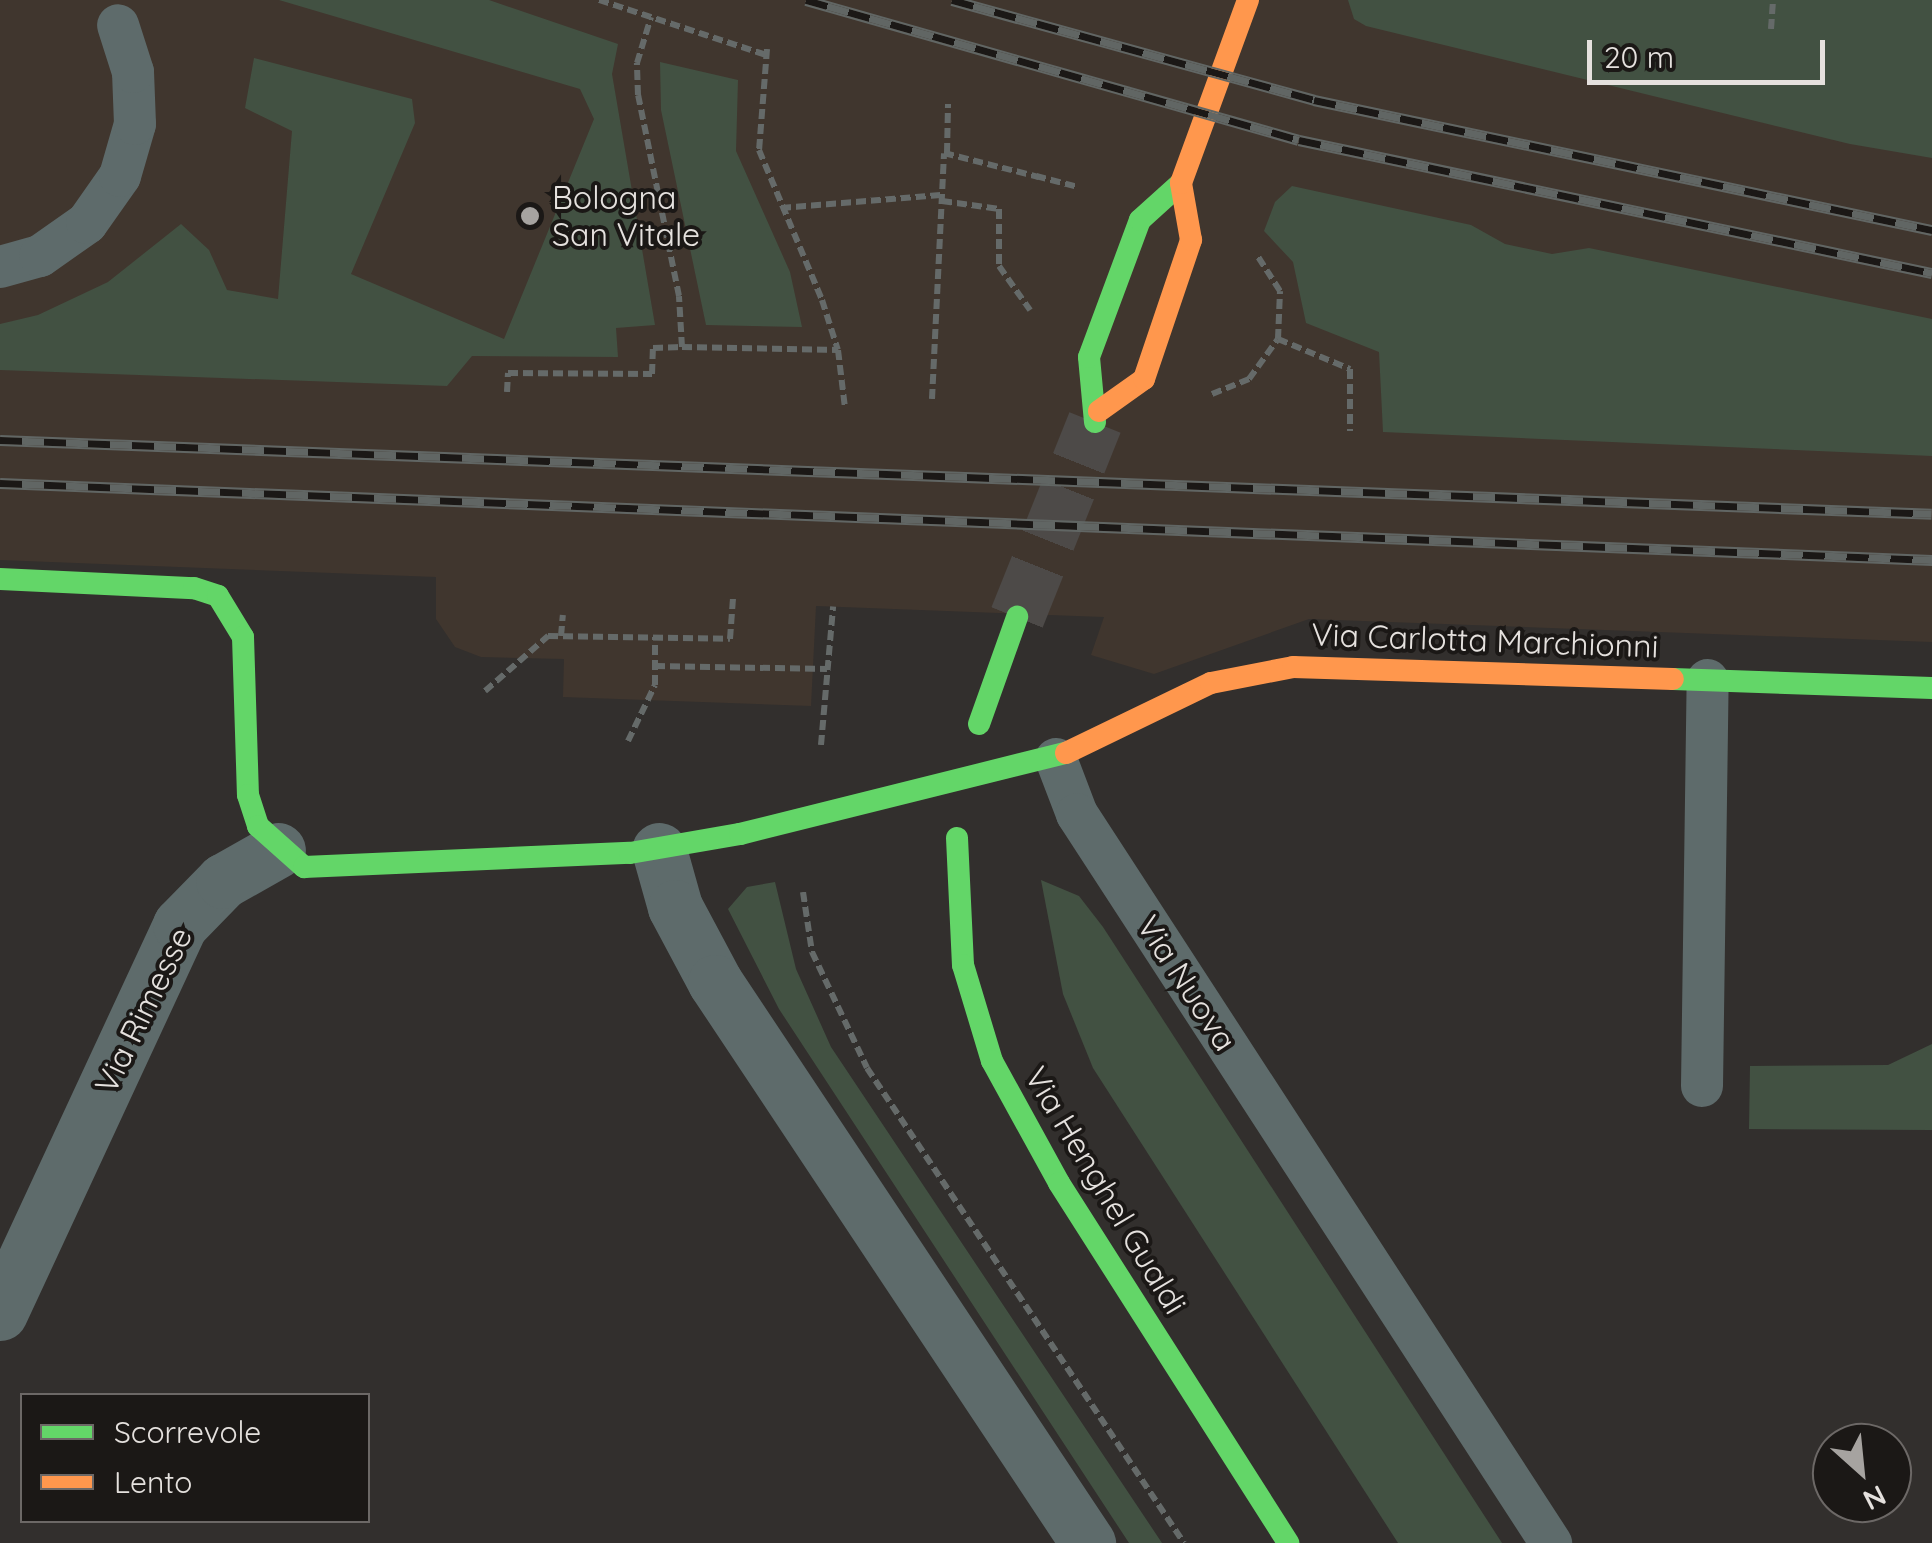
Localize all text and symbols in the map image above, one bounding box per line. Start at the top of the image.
scale bar [1592,20,1830,82]
text: 20 m [1604,38,1674,76]
place label: Bologna San Vitale [552,179,700,254]
marker: Bologna San Vitale [517,203,543,229]
street label: Via Carlotta Marchionni [1311,615,1659,665]
street label: Via Nuova [1129,908,1245,1058]
street label: Via Rimesse [86,921,200,1099]
street label: Via Henghel Gualdi [1017,1060,1195,1320]
legend [20,1393,370,1523]
text: Scorrevole [114,1413,261,1451]
north arrow [1812,1423,1912,1523]
text: Lento [114,1463,192,1501]
text: N [1858,1478,1892,1519]

